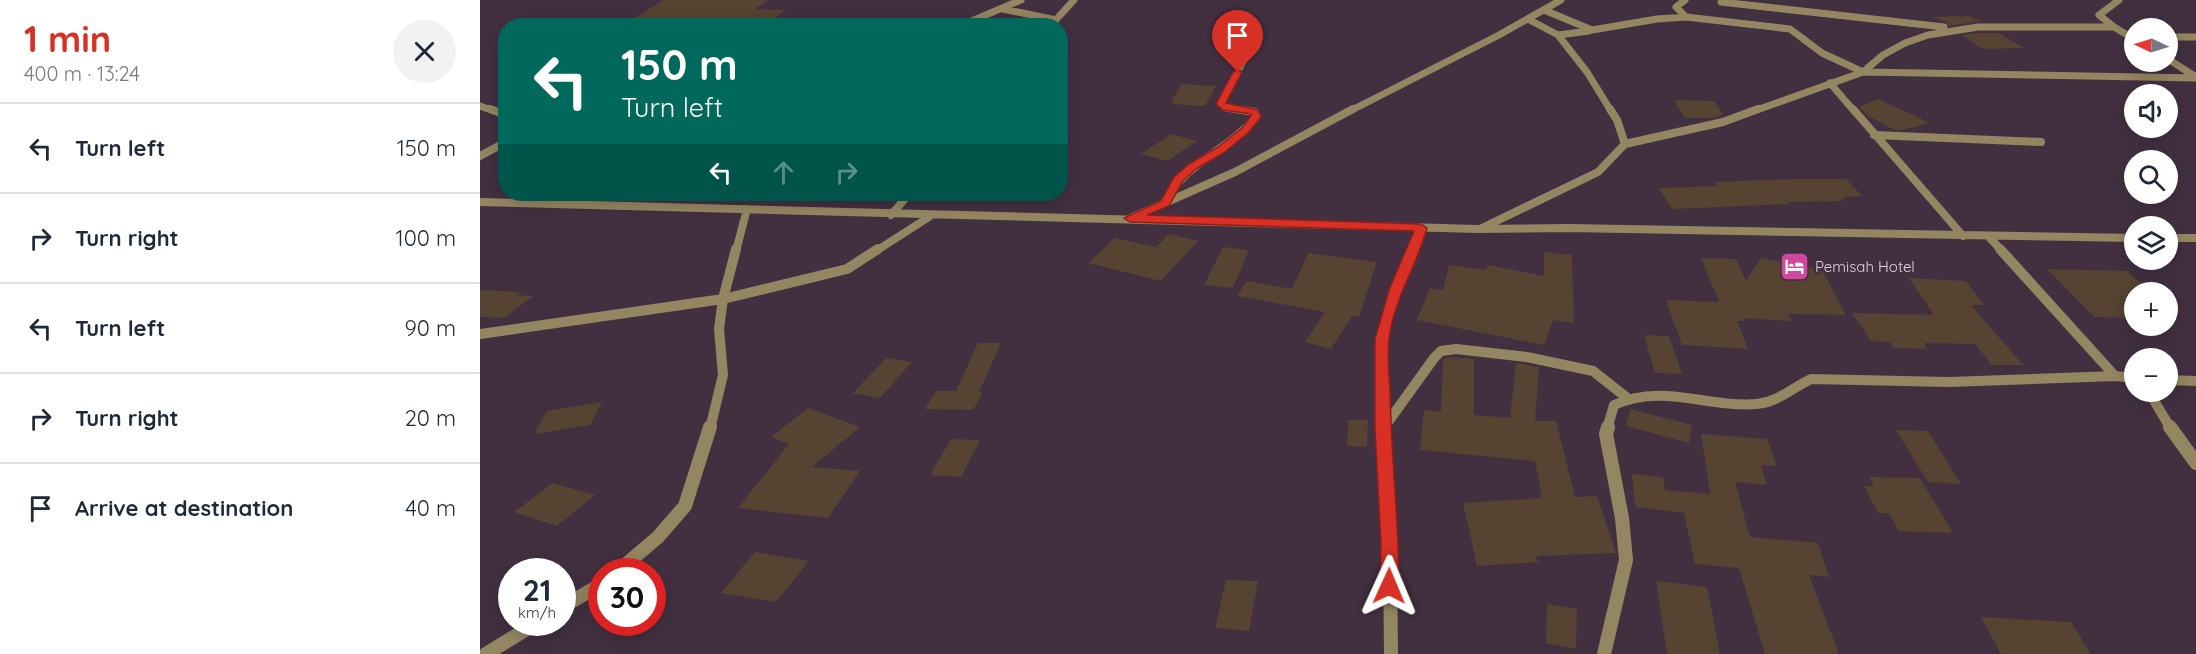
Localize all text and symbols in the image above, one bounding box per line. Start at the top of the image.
pin [1212,10,1263,72]
text: 1 min [24,16,111,61]
north arrow [2124,18,2178,72]
map controls [2124,18,2178,402]
icon: arrive [1221,19,1254,52]
button: close [393,20,456,83]
text: 150 m [621,38,738,91]
icon: left [522,42,600,120]
text: 400 m · 13:24 [24,61,140,86]
button: sound [2124,84,2178,138]
text: Turn left [621,90,723,124]
icon: left [24,132,57,165]
text: Turn left [75,134,165,162]
text: 150 m [397,134,456,162]
button: search [2124,150,2178,204]
icon: left [704,156,737,189]
icon: ahead [767,156,800,189]
icon: right [830,156,863,189]
button: layers [2124,216,2178,270]
icon: right [24,222,57,255]
text: Turn right [75,224,179,252]
text: 100 m [396,224,456,252]
hotel icon: Pemisah Hotel [1778,251,1810,283]
place label: Pemisah Hotel [1815,257,1915,276]
button: + [2124,282,2178,336]
icon: left [24,312,57,345]
text: Turn left [75,314,165,342]
text: 90 m [405,314,456,342]
button: − [2124,348,2178,402]
icon: right [24,402,57,435]
text: Turn right [75,404,179,432]
text: 20 m [405,404,456,432]
icon: arrive [24,492,57,525]
text: Arrive at destination [75,494,293,522]
text: 40 m [405,494,456,522]
position arrow [1357,554,1421,618]
speed limit sign: 30 [588,558,666,636]
text: 21 [523,571,551,609]
text: km/h [518,603,556,622]

